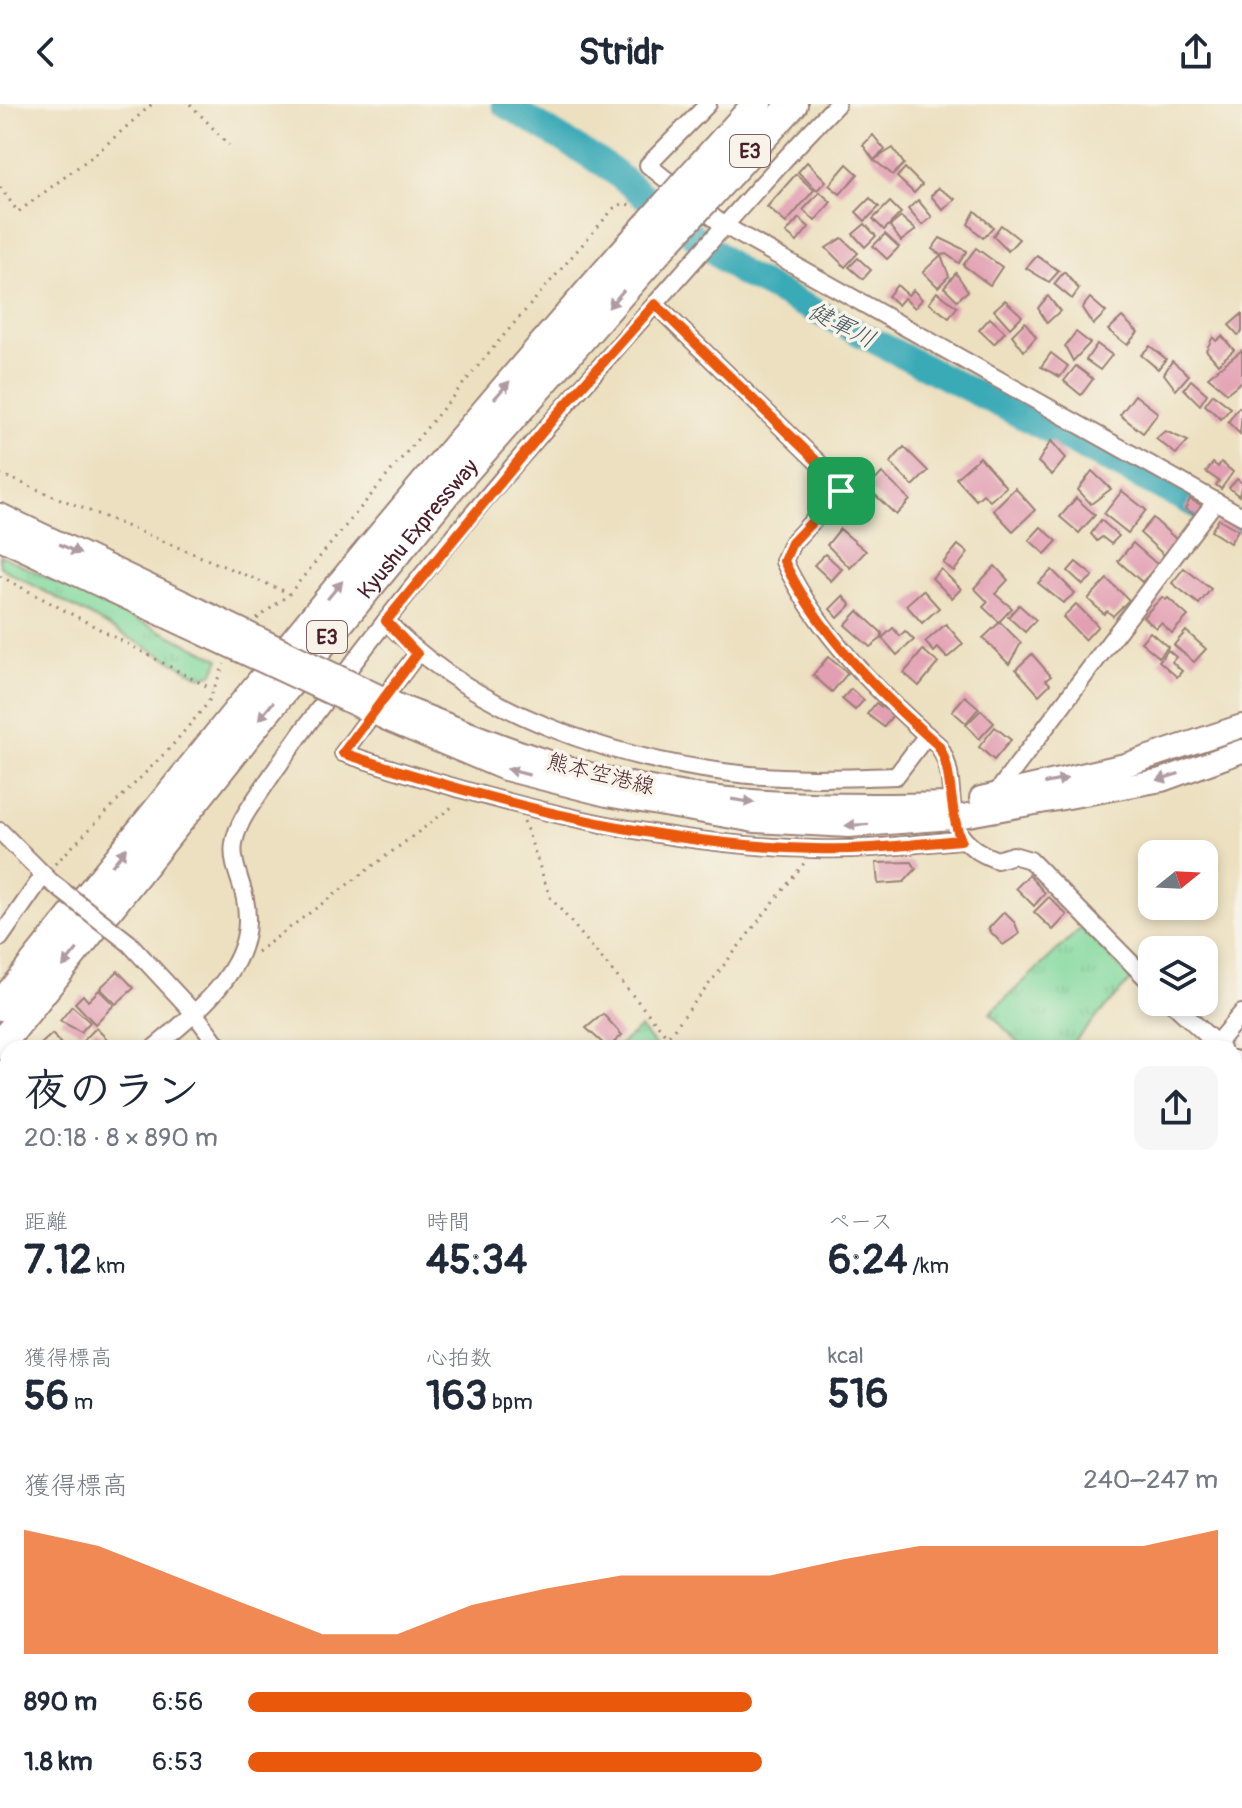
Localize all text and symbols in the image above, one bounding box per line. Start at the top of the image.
icon: back [24,30,68,74]
text: Stridr [578,30,664,75]
icon: share [1174,30,1218,74]
road number: E3 [730,135,770,167]
one-way arrow [608,289,625,309]
water label: 健軍川 [803,296,880,355]
one-way arrow [493,381,510,401]
street label: Kyushu Expressway [352,453,484,605]
pin [807,457,875,525]
icon: arrive [819,469,863,513]
one-way arrow [59,542,82,556]
one-way arrow [326,579,343,600]
road number: E3 [307,621,347,653]
one-way arrow [259,701,275,721]
street label: 熊本空港線 [544,747,658,801]
one-way arrow [506,766,531,778]
one-way arrow [1156,771,1180,784]
one-way arrow [1044,774,1069,787]
one-way arrow [731,795,756,808]
one-way arrow [844,819,869,832]
north arrow [1138,840,1218,920]
map controls [1138,840,1218,1016]
one-way arrow [110,847,126,867]
button: layers [1138,936,1218,1016]
one-way arrow [62,948,79,968]
text: 夜のラン [24,1064,200,1119]
button: share [1134,1066,1218,1150]
text: 20:18 · 8 × 890 m [24,1122,218,1154]
text: 距離 [24,1208,68,1236]
text: 時間 [426,1208,470,1236]
text: ペース [828,1208,893,1236]
text: 7.12 [24,1236,92,1285]
text: 45:34 [426,1236,527,1285]
text: 6:24 [828,1236,908,1285]
text: km [92,1252,125,1280]
text: /km [908,1252,949,1280]
text: kcal [828,1342,864,1370]
text: 獲得標高 [24,1344,112,1372]
text: 心拍数 [426,1344,492,1372]
text: 516 [828,1370,889,1419]
text: 56 [24,1372,69,1421]
text: 163 [426,1372,487,1421]
text: m [69,1388,93,1416]
text: bpm [487,1388,533,1416]
text: 240–247 m [1083,1464,1218,1496]
text: 獲得標高 [24,1470,128,1502]
text: 890 m [24,1686,97,1718]
text: 6:56 [152,1686,203,1718]
text: 1.8 km [24,1746,93,1778]
text: 6:53 [152,1746,203,1778]

